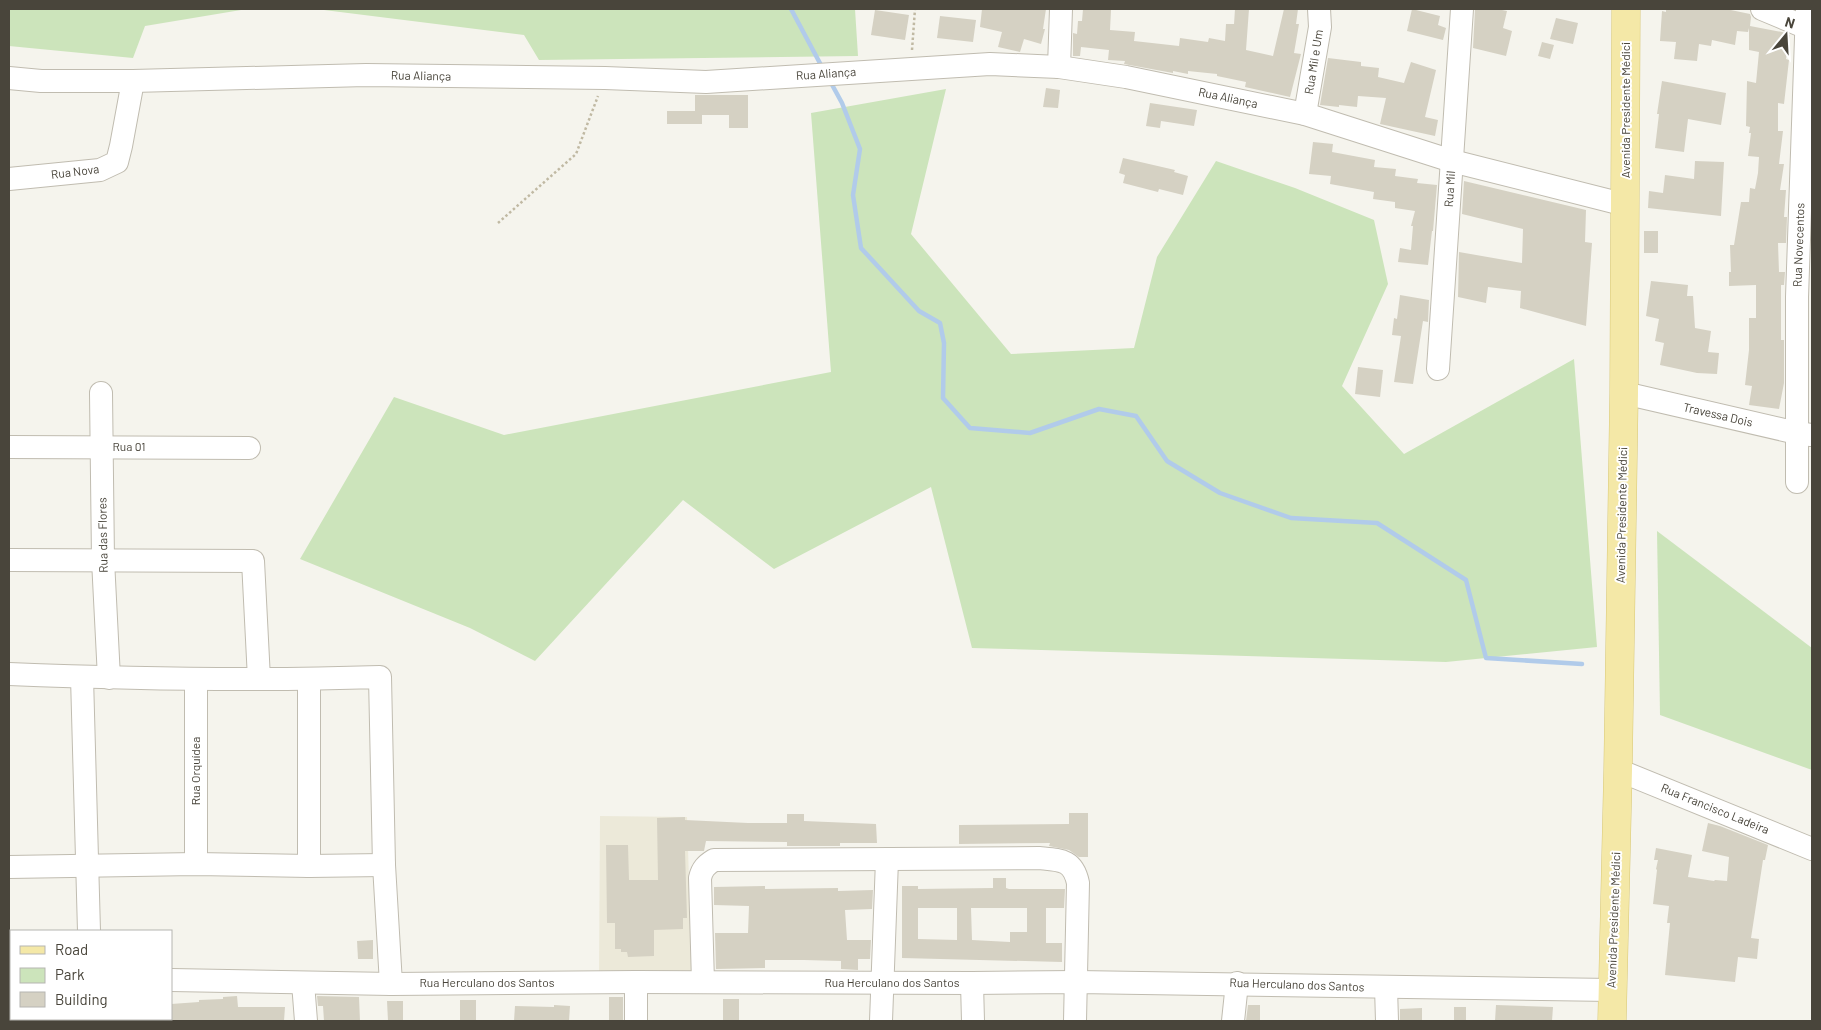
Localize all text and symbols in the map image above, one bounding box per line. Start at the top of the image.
north arrow [1761,10,1811,60]
text: N [1783,13,1797,32]
street label: Rua Mil e Um [1301,28,1325,95]
street label: Avenida Presidente Médici [1618,42,1632,178]
street label: Rua Aliança [795,64,857,82]
street label: Rua Aliança [391,67,451,83]
street label: Rua Aliança [1197,84,1259,110]
street label: Rua Nova [50,161,100,181]
street label: Rua Mil [1441,170,1457,208]
street label: Rua Novecentos [1790,202,1806,287]
street label: Travessa Dois [1682,399,1755,429]
street label: Rua 01 [113,439,145,453]
street label: Avenida Presidente Médici [1613,447,1629,583]
street label: Rua das Flores [94,497,110,573]
street label: Rua Orquídea [188,737,202,805]
street label: Rua Francisco Ladeira [1659,780,1772,836]
street label: Avenida Presidente Médici [1604,852,1622,988]
legend [10,930,172,1020]
text: Road [55,940,88,958]
text: Park [55,965,85,983]
street label: Rua Herculano dos Santos [419,975,555,989]
street label: Rua Herculano dos Santos [824,975,960,989]
street label: Rua Herculano dos Santos [1229,975,1365,993]
text: Building [55,990,108,1008]

